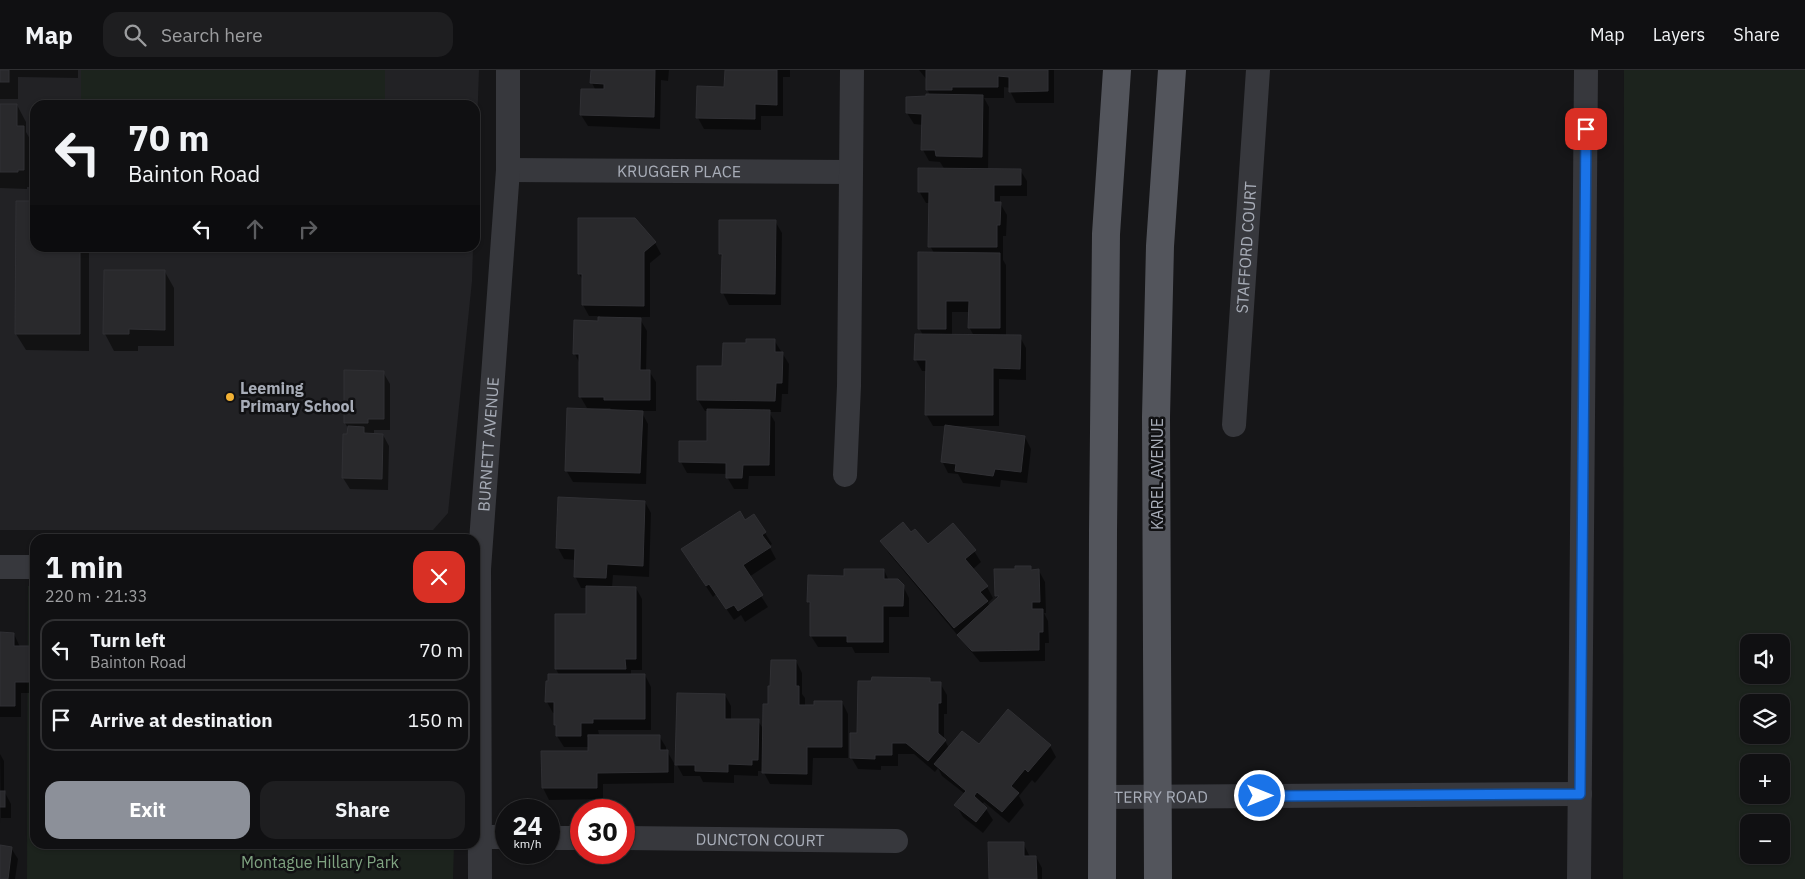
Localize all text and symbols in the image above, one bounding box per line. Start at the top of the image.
search box [103,12,453,57]
text: Map [25,19,73,51]
icon: search [121,21,149,49]
text: Search here [161,23,263,47]
text: Map [1590,23,1625,46]
text: Layers [1653,23,1705,46]
text: Share [1733,23,1780,46]
pin [1565,108,1607,150]
text: 70 m [128,115,210,161]
icon: arrive [1572,115,1600,143]
icon: left [45,120,110,185]
text: Bainton Road [128,159,260,188]
street label: KRUGGER PLACE [617,161,741,181]
street label: STAFFORD COURT [1232,181,1260,314]
icon: left [188,215,216,243]
icon: ahead [241,215,269,243]
icon: right [294,215,322,243]
street label: BURNETT AVENUE [473,376,503,512]
place label: Leeming Primary School [240,378,355,416]
marker: Leeming Primary School [224,391,236,403]
street label: KAREL AVENUE [1147,418,1167,530]
text: 1 min [45,547,123,586]
button: close [413,551,465,603]
text: 220 m · 21:33 [45,586,147,606]
text: Turn left [90,628,166,652]
map controls [1740,634,1790,864]
button: sound [1740,634,1790,684]
icon: left [47,636,75,664]
text: 70 m [419,638,463,662]
text: Bainton Road [90,652,186,672]
button: layers [1740,694,1790,744]
icon: arrive [47,706,75,734]
text: Arrive at destination [90,708,273,732]
text: 150 m [408,708,463,732]
button: + [1740,754,1790,804]
position arrow [1233,769,1285,821]
button: Exit [45,781,250,839]
button: Share [260,781,465,839]
street label: TERRY ROAD [1114,786,1208,807]
speed limit sign: 30 [570,799,635,864]
text: 24 [512,809,543,842]
button: − [1740,814,1790,864]
street label: DUNCTON COURT [695,829,825,850]
text: km/h [513,836,542,851]
park label: Montague Hillary Park [241,852,400,872]

